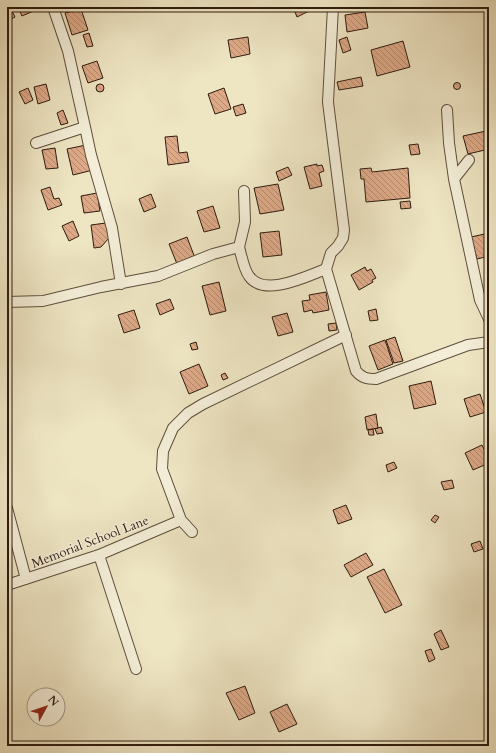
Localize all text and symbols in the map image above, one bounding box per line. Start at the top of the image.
street label: Memorial School Lane [29,511,151,573]
north arrow [26,687,66,727]
text: N [44,692,62,710]

